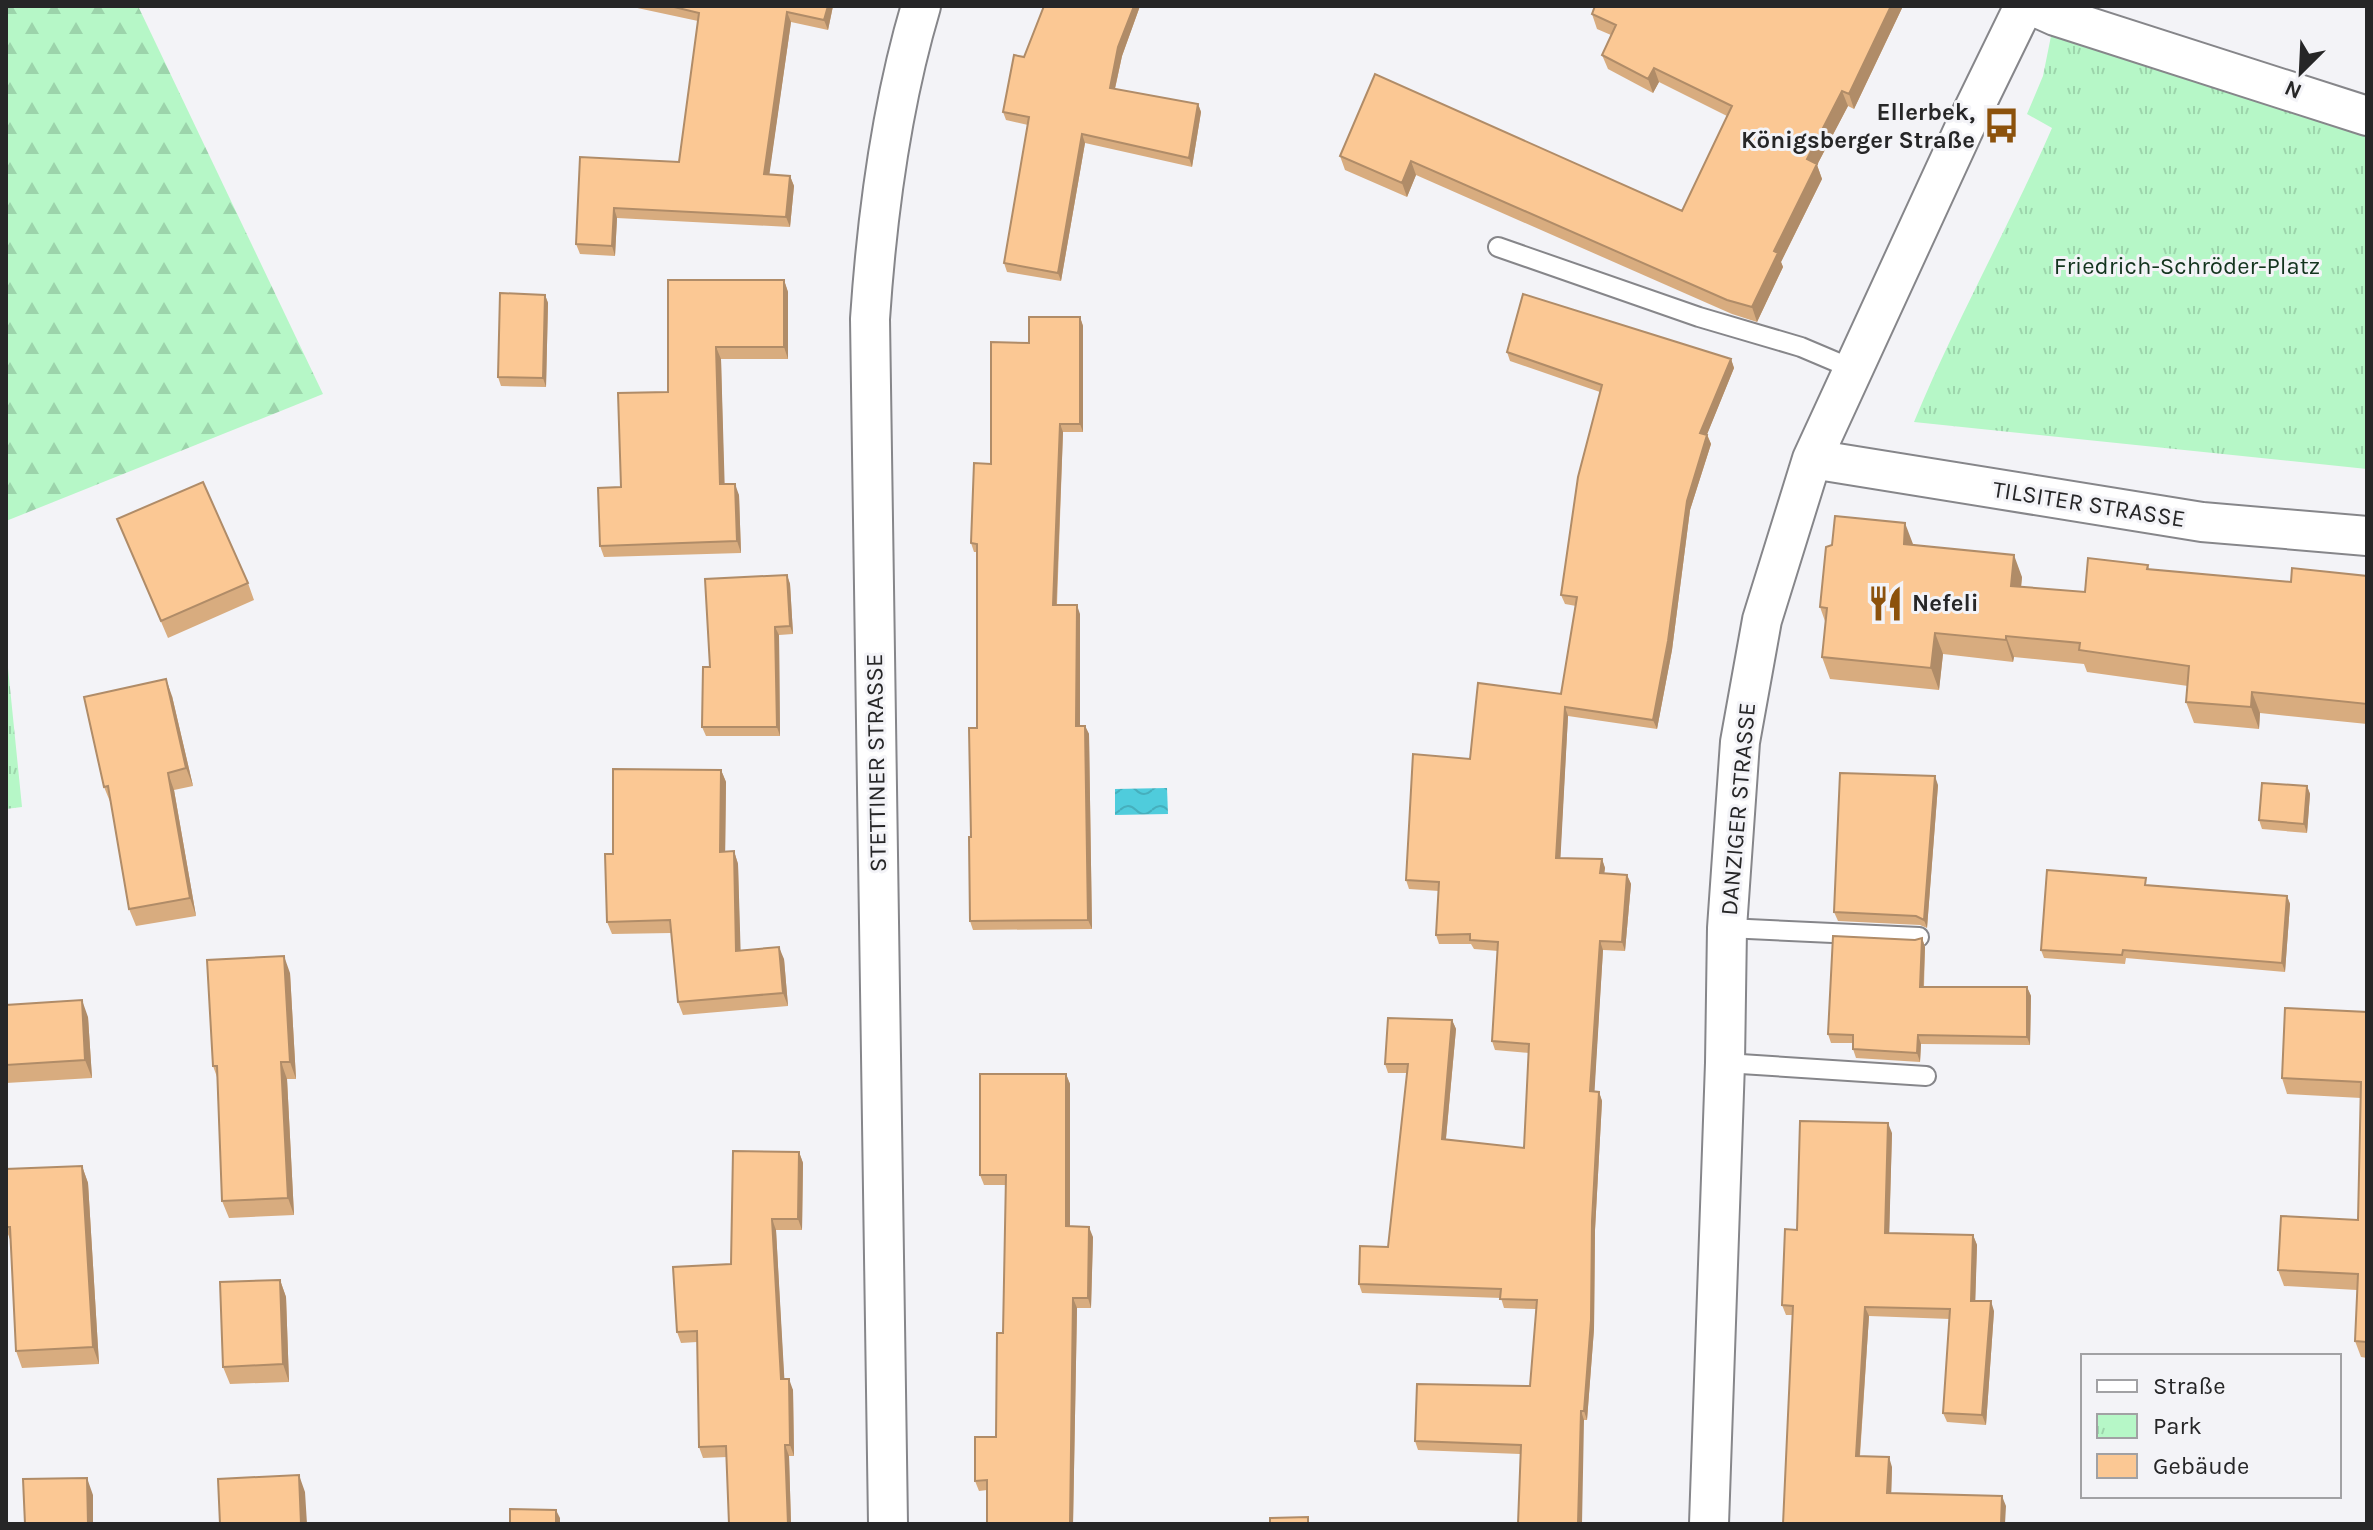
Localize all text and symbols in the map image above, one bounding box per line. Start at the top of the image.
north arrow [2261,32,2341,112]
text: N [2281,74,2306,104]
place label: Ellerbek, Königsberger Straße [1741,98,1975,154]
bus stop icon: Ellerbek, Königsberger Straße [1982,107,2020,145]
park label: Friedrich-Schröder-Platz [2054,252,2320,280]
street label: TILSITER STRASSE [1991,475,2187,533]
restaurant icon: Nefeli [1867,584,1905,622]
place label: Nefeli [1912,589,1979,617]
street label: STETTINER STRASSE [860,653,892,873]
street label: DANZIGER STRASSE [1715,701,1761,917]
legend [2081,1354,2341,1498]
text: Straße [2153,1372,2225,1400]
text: Park [2153,1412,2202,1440]
text: Gebäude [2153,1452,2249,1480]

